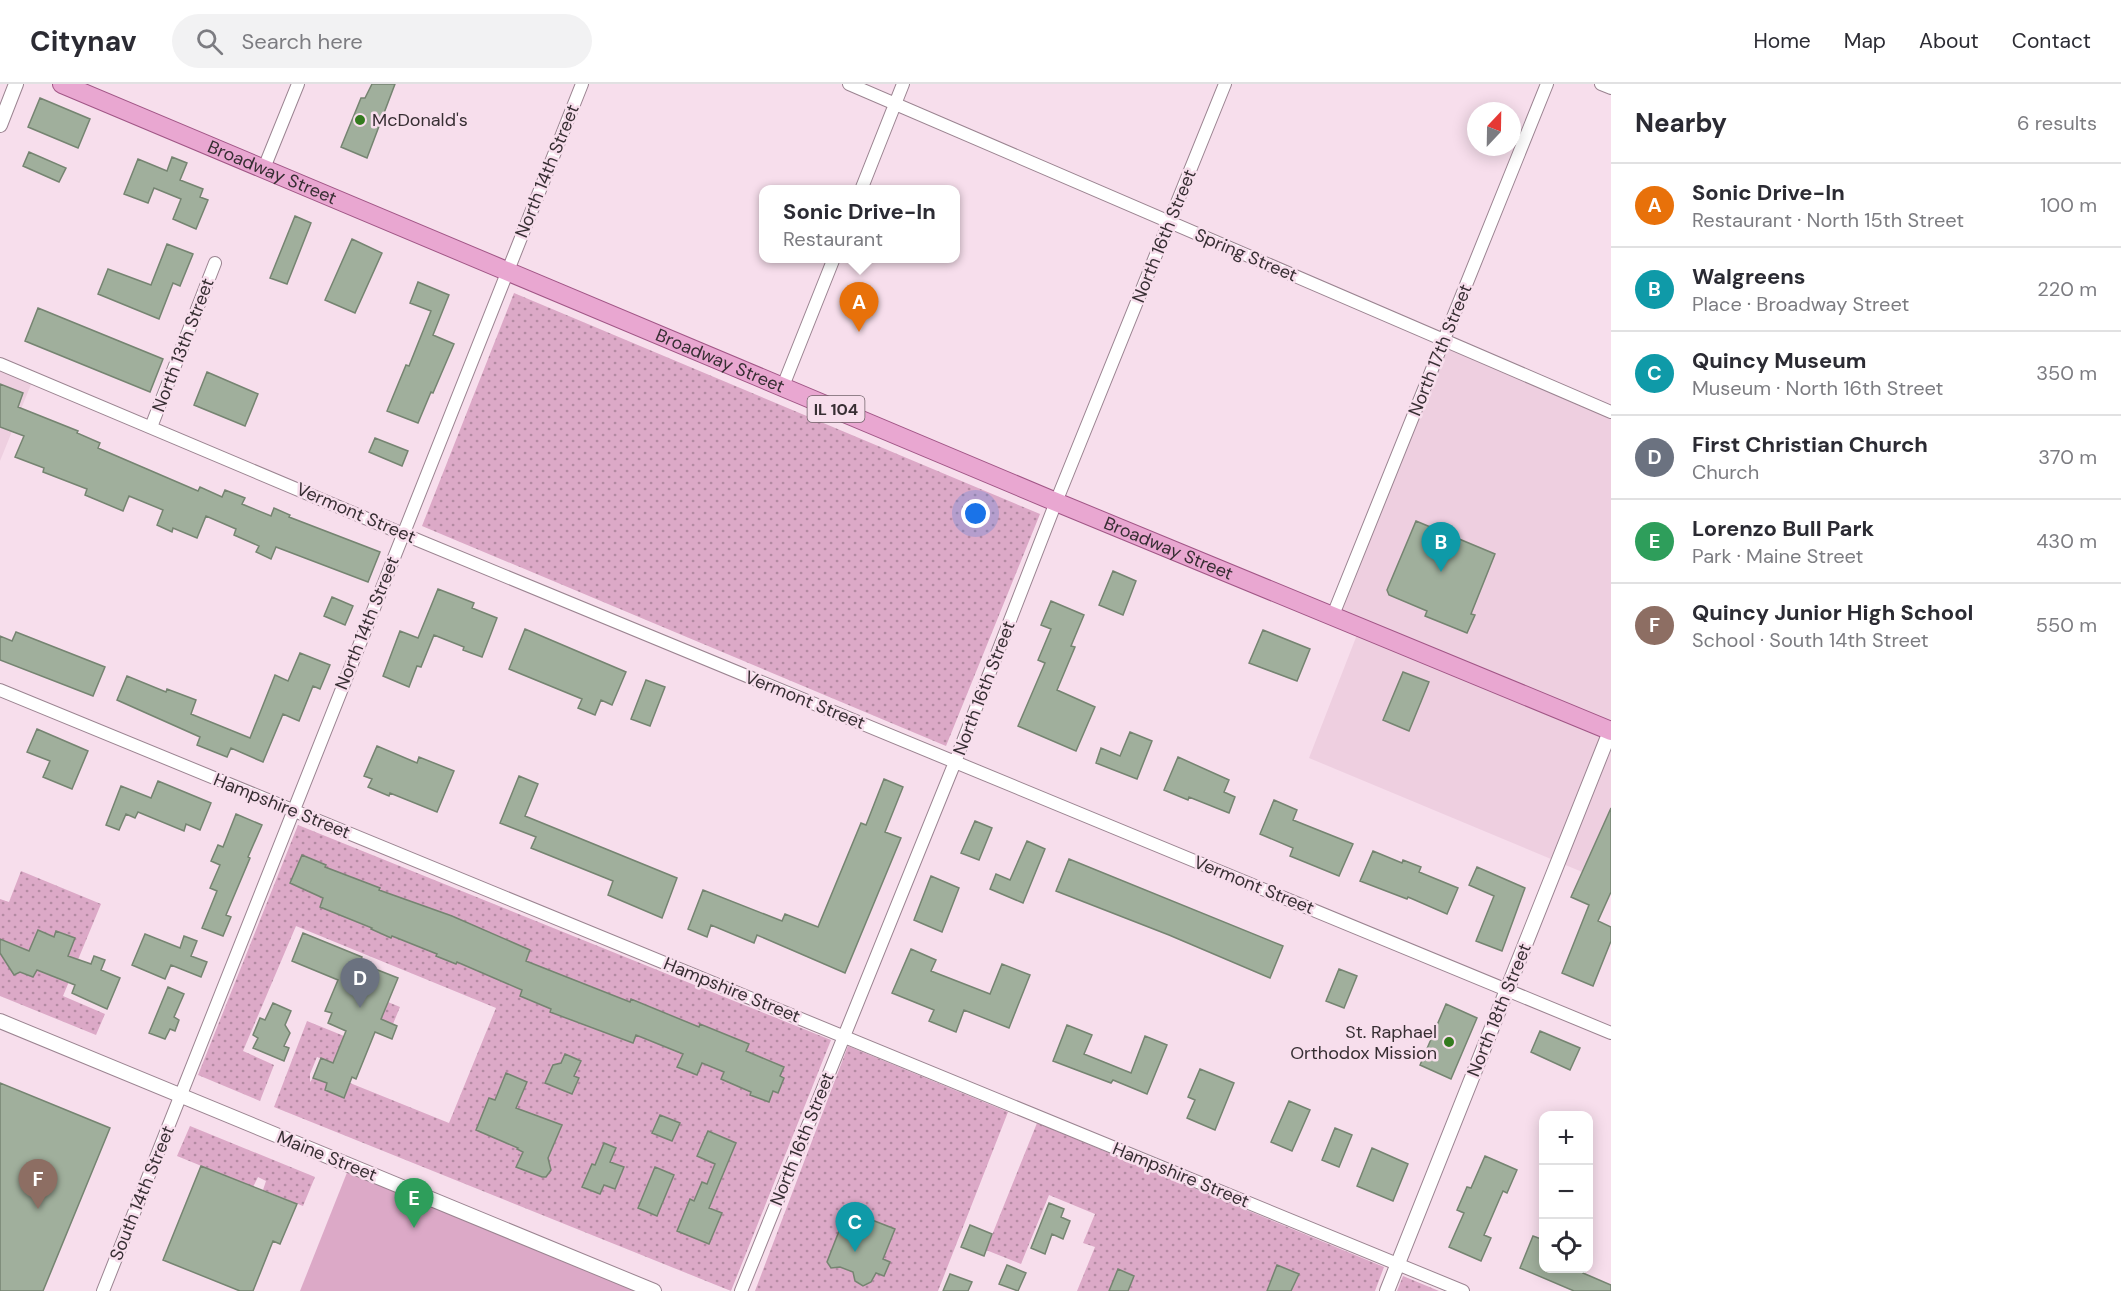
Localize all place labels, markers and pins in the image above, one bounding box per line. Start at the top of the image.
place label: McDonald's [372,108,468,132]
marker: McDonald's [353,113,367,127]
pin: A [840,282,878,332]
pin: B [1422,522,1460,572]
pin: D [340,958,380,1008]
place label: St. Raphael Orthodox Mission [1290,1020,1437,1065]
marker: St. Raphael Orthodox Mission [1442,1035,1456,1049]
pin: F [18,1160,57,1209]
pin: E [394,1178,434,1228]
pin: C [836,1202,874,1252]

